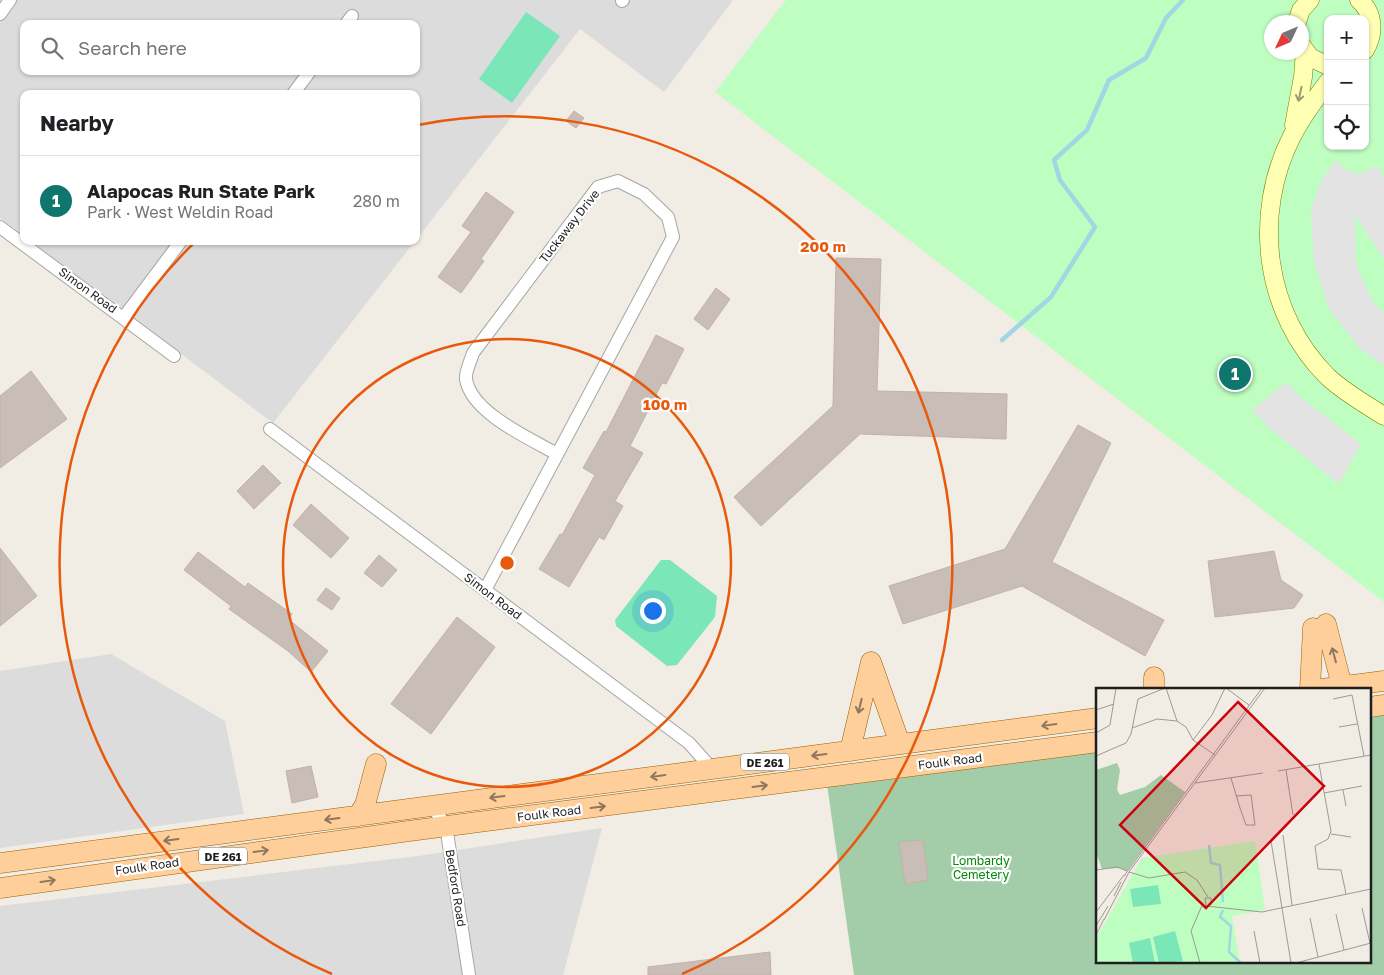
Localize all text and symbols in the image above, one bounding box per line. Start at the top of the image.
north arrow [1264,15,1309,60]
map controls [1324,15,1369,150]
button: + [1324,15,1369,60]
search box [20,20,420,75]
icon: search [38,34,66,62]
text: Search here [78,36,187,59]
button: − [1324,60,1369,105]
one-way arrow [1295,85,1304,101]
button: locate [1324,105,1369,150]
text: Nearby [40,110,114,136]
text: Alapocas Run State Park [87,179,315,202]
street label: Tuckaway Drive [536,186,602,266]
text: 1 [52,191,60,211]
text: 280 m [353,191,400,211]
text: Park · West Weldin Road [87,202,273,222]
text: 200 m [800,237,846,255]
street label: Simon Road [56,264,120,316]
pin: 1 [1219,355,1251,393]
text: 100 m [643,395,687,413]
centre of rings [498,554,516,572]
street label: Simon Road [461,569,525,623]
your location [640,598,666,624]
one-way arrow [1329,648,1338,664]
inset map [1096,688,1372,962]
one-way arrow [855,698,864,714]
one-way arrow [1042,720,1058,730]
one-way arrow [811,750,827,760]
street label: Foulk Road [917,750,983,772]
road number: DE 261 [741,754,789,770]
one-way arrow [650,771,666,781]
one-way arrow [751,781,767,791]
one-way arrow [489,793,505,803]
street label: Foulk Road [516,802,582,824]
one-way arrow [590,802,606,812]
one-way arrow [324,814,340,824]
one-way arrow [163,836,179,846]
one-way arrow [253,846,269,856]
road number: DE 261 [199,848,247,864]
street label: Bedford Road [442,848,470,928]
park label: Lombardy Cemetery [952,853,1010,882]
street label: Foulk Road [114,854,180,878]
one-way arrow [40,875,56,885]

